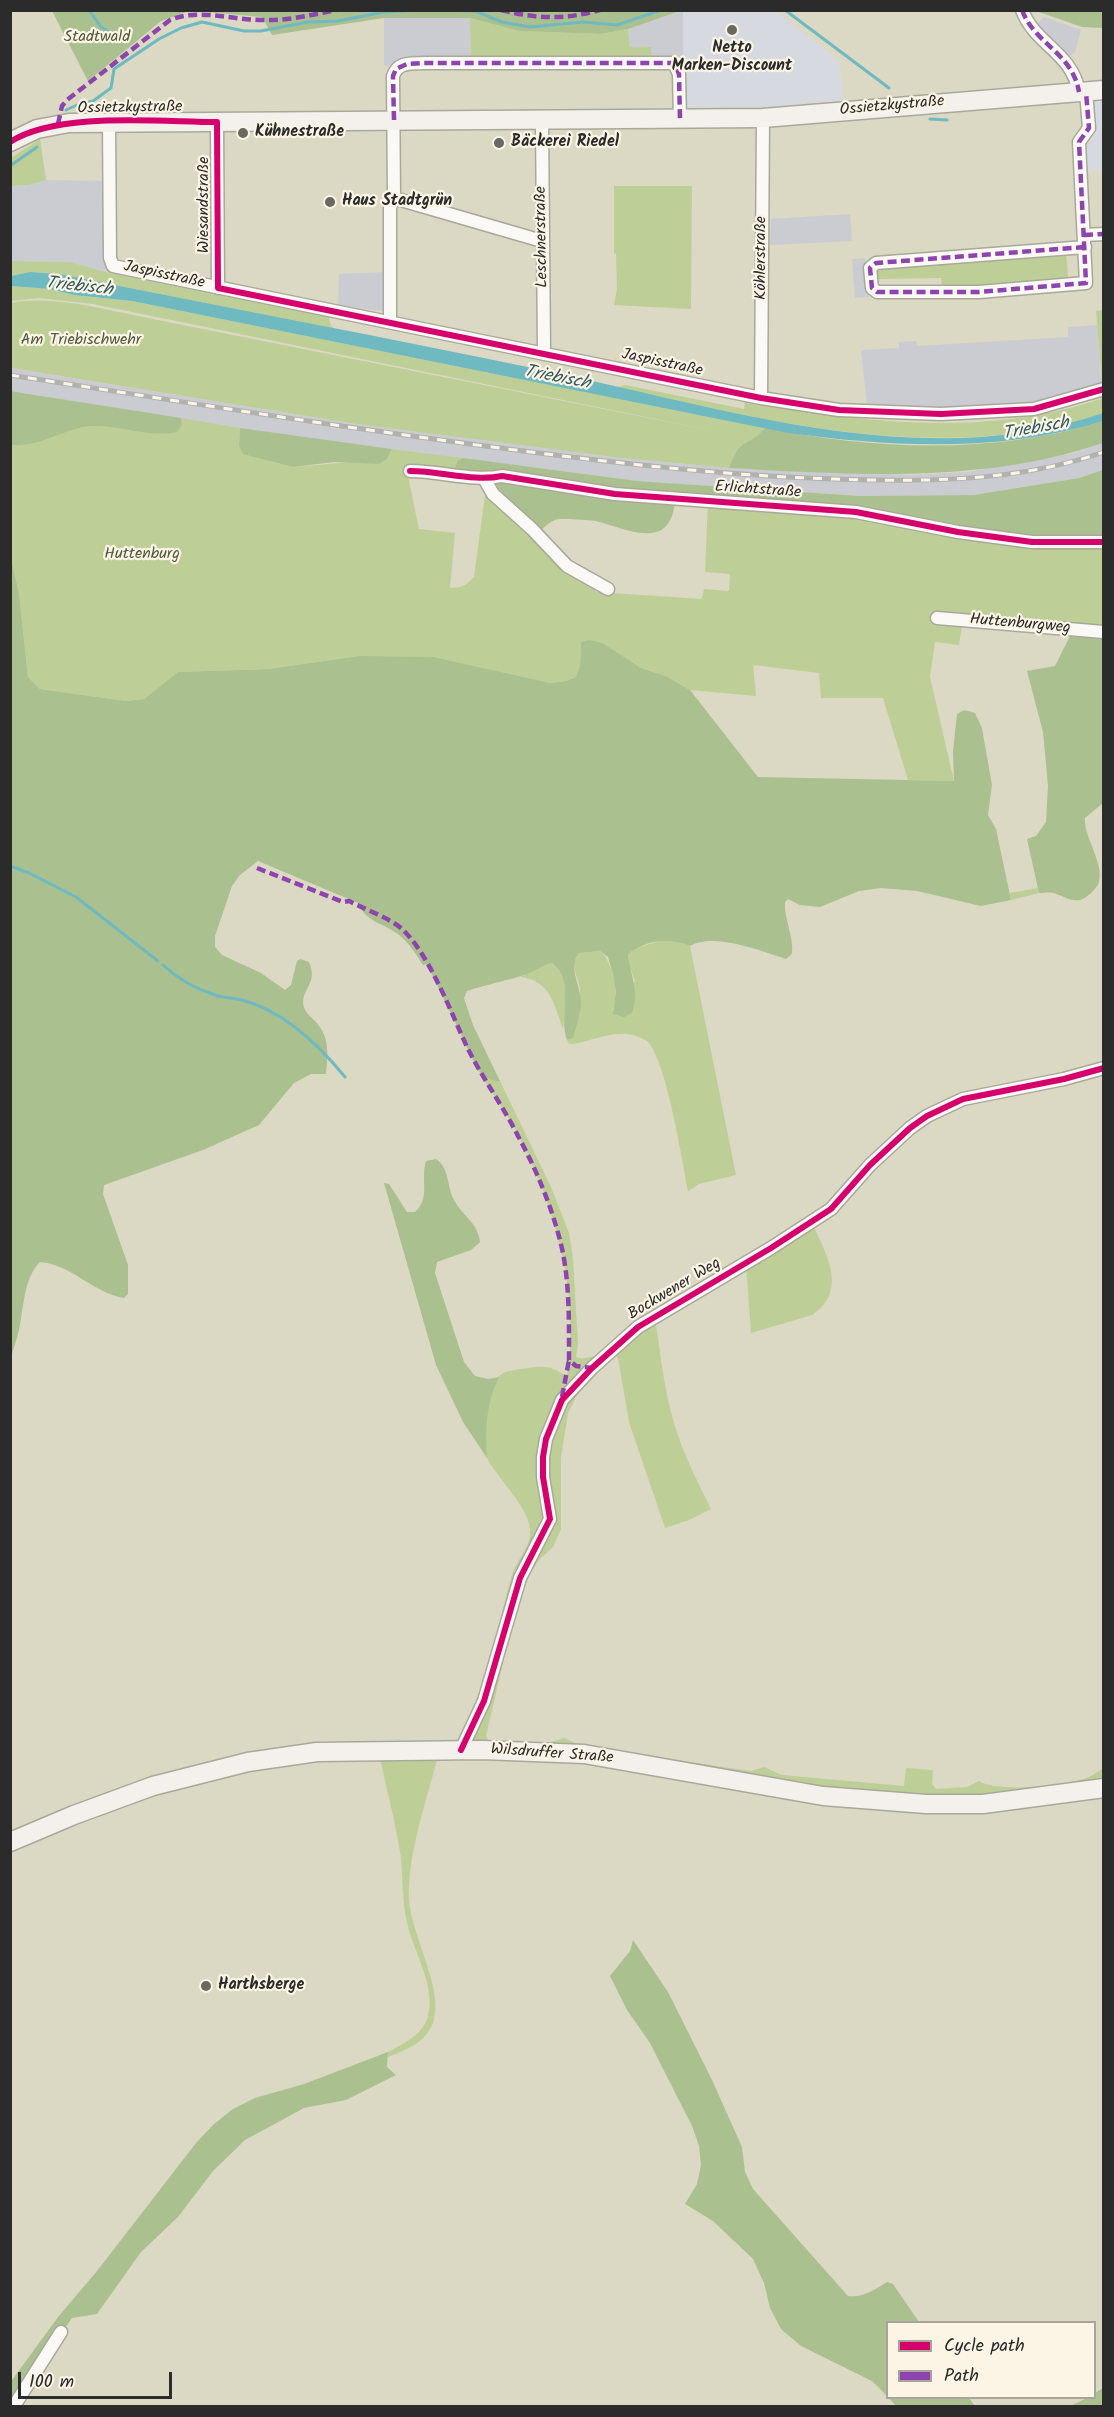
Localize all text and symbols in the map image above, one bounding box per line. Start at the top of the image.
marker: Netto Marken-Discount [725,23,739,37]
park label: Stadtwald [64,28,130,48]
place label: Netto Marken-Discount [672,39,792,77]
street label: Ossietzkystraße [839,93,945,121]
street label: Ossietzkystraße [77,98,183,120]
place label: Kühnestraße [255,123,344,143]
marker: Kühnestraße [236,126,250,140]
place label: Bäckerei Riedel [511,133,619,153]
marker: Bäckerei Riedel [492,136,506,150]
street label: Wiesandstraße [195,157,215,253]
street label: Leschnerstraße [533,186,553,288]
place label: Haus Stadtgrün [342,192,452,212]
marker: Haus Stadtgrün [323,195,337,209]
street label: Köhlerstraße [752,216,772,300]
street label: Jaspisstraße [122,258,206,294]
water label: Triebisch [45,274,113,302]
park label: Am Triebischwehr [21,331,141,351]
street label: Jaspisstraße [620,346,704,382]
water label: Triebisch [522,362,592,396]
water label: Triebisch [1001,414,1071,446]
street label: Erlichtstraße [714,478,802,504]
park label: Huttenburg [104,545,180,565]
street label: Huttenburgweg [969,611,1071,639]
street label: Bockwener Weg [625,1255,725,1325]
street label: Wilsdruffer Straße [490,1741,614,1769]
place label: Harthsberge [218,1976,304,1996]
marker: Harthsberge [199,1979,213,1993]
legend [886,2321,1096,2399]
text: Cycle path [944,2332,1025,2361]
scale bar [21,2360,176,2398]
text: Path [944,2362,979,2391]
text: 100 m [29,2368,74,2397]

